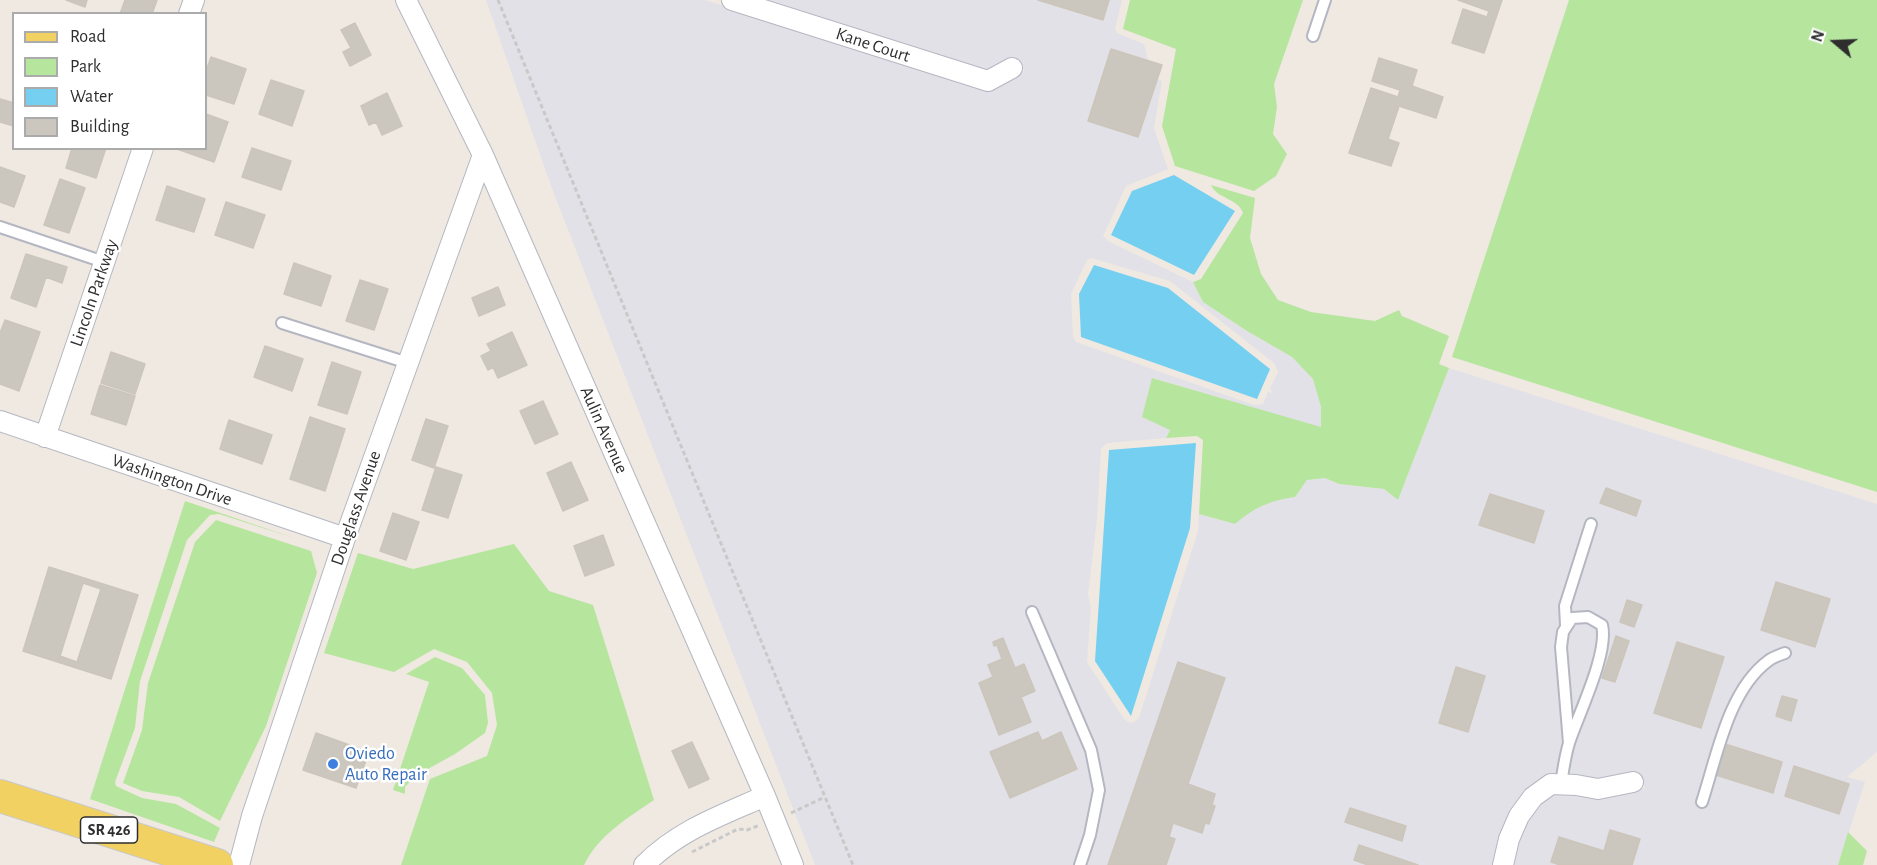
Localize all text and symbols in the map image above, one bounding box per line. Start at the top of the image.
legend [12,12,207,150]
north arrow [1805,12,1865,72]
street label: Kane Court [833,23,913,67]
text: Road [70,28,106,46]
text: N [1809,28,1827,44]
text: Park [70,58,101,76]
text: Water [70,88,113,106]
text: Building [70,118,129,136]
street label: Lincoln Parkway [66,236,122,350]
street label: Aulin Avenue [575,383,633,477]
street label: Douglass Avenue [326,448,386,568]
street label: Washington Drive [109,449,235,511]
place label: Oviedo Auto Repair [345,743,427,786]
marker: Oviedo Auto Repair [326,757,340,771]
road number: SR 426 [80,817,138,843]

